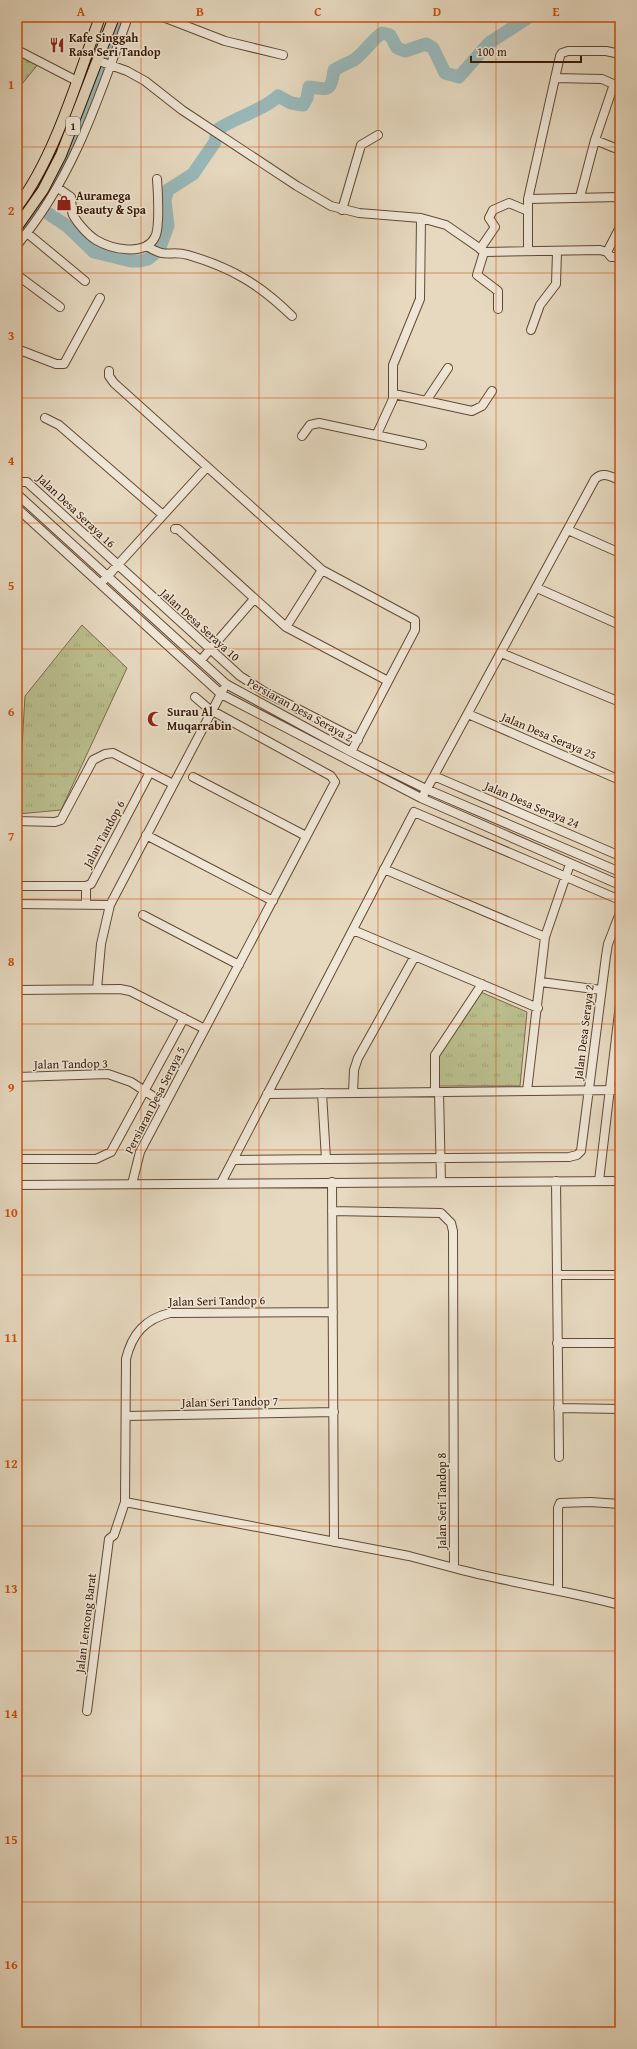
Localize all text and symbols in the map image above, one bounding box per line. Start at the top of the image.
text: A [77,2,86,21]
text: B [196,2,204,21]
text: C [314,2,322,21]
text: D [433,2,441,21]
text: E [553,2,560,21]
place label: Kafe Singgah Rasa Seri Tandop [69,29,161,60]
restaurant icon: Kafe Singgah Rasa Seri Tandop [48,36,66,54]
scale bar [471,38,581,64]
text: 100 m [477,43,507,60]
text: 1 [8,75,14,94]
road number: 1 [66,117,80,135]
place label: Auramega Beauty & Spa [76,187,147,218]
shop icon: Auramega Beauty & Spa [55,194,73,212]
text: 2 [8,201,15,220]
text: 3 [8,326,14,345]
text: 4 [8,451,15,470]
street label: Jalan Desa Seraya 16 [32,468,119,552]
text: 5 [8,576,15,595]
street label: Jalan Desa Seraya 10 [155,583,244,665]
street label: Persiaran Desa Seraya 2 [244,673,356,746]
text: 6 [8,702,15,721]
place label: Surau Al Muqarrabin [167,703,232,734]
street label: Jalan Desa Seraya 25 [497,707,599,763]
mosque icon: Surau Al Muqarrabin [146,710,164,728]
street label: Jalan Desa Seraya 24 [480,776,582,832]
street label: Jalan Tandop 6 [78,797,129,872]
text: 7 [8,827,15,846]
text: 8 [8,952,15,971]
street label: Jalan Desa Seraya 2 [569,983,598,1082]
street label: Persiaran Desa Seraya 5 [120,1043,189,1156]
street label: Jalan Tandop 3 [32,1054,108,1073]
text: 9 [8,1078,15,1097]
text: 10 [4,1203,18,1222]
street label: Jalan Seri Tandop 6 [167,1291,266,1310]
text: 11 [4,1328,18,1347]
street label: Jalan Seri Tandop 7 [180,1392,279,1411]
street label: Jalan Seri Tandop 8 [433,1453,450,1551]
text: 12 [4,1454,18,1473]
street label: Jalan Lencong Barat [71,1571,100,1676]
text: 13 [4,1579,18,1598]
text: 14 [4,1704,18,1723]
text: 15 [4,1830,18,1849]
text: 16 [4,1955,18,1974]

